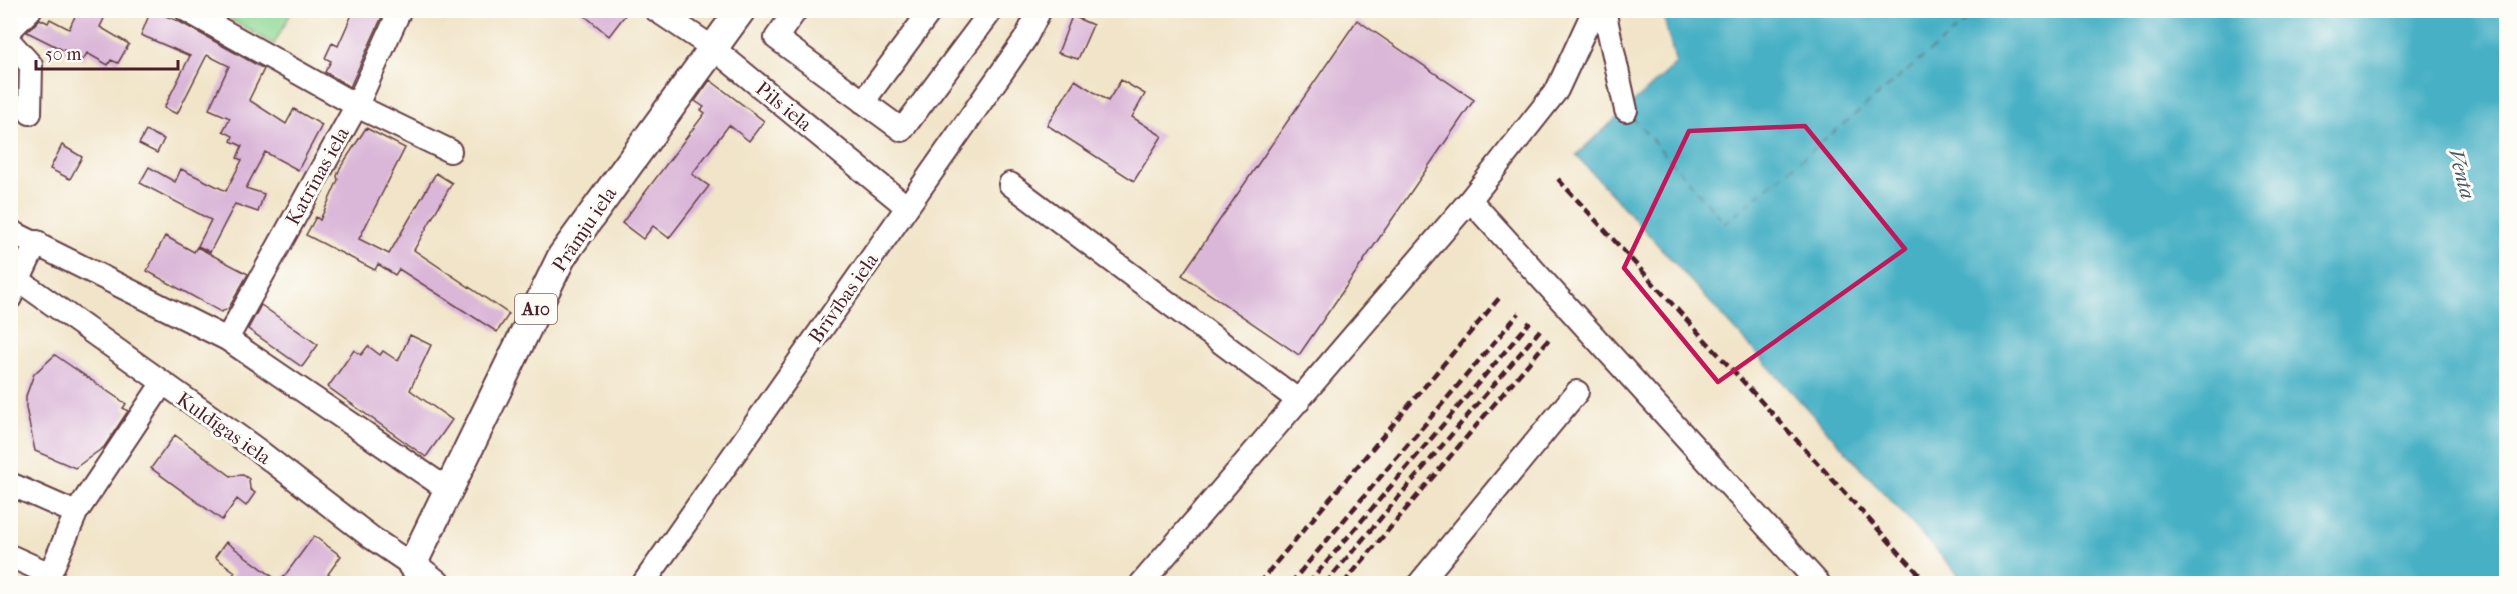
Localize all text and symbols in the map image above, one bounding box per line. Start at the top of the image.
scale bar [36,33,178,71]
text: 50 m [45,44,82,65]
street label: Pils iela [751,77,817,136]
street label: Katrīnas iela [281,123,354,229]
water label: Venta [2444,146,2480,202]
street label: Prāmju iela [548,182,622,276]
street label: Brīvības iela [804,248,883,348]
road number: A10 [515,294,557,324]
street label: Kuldīgas iela [172,388,276,470]

